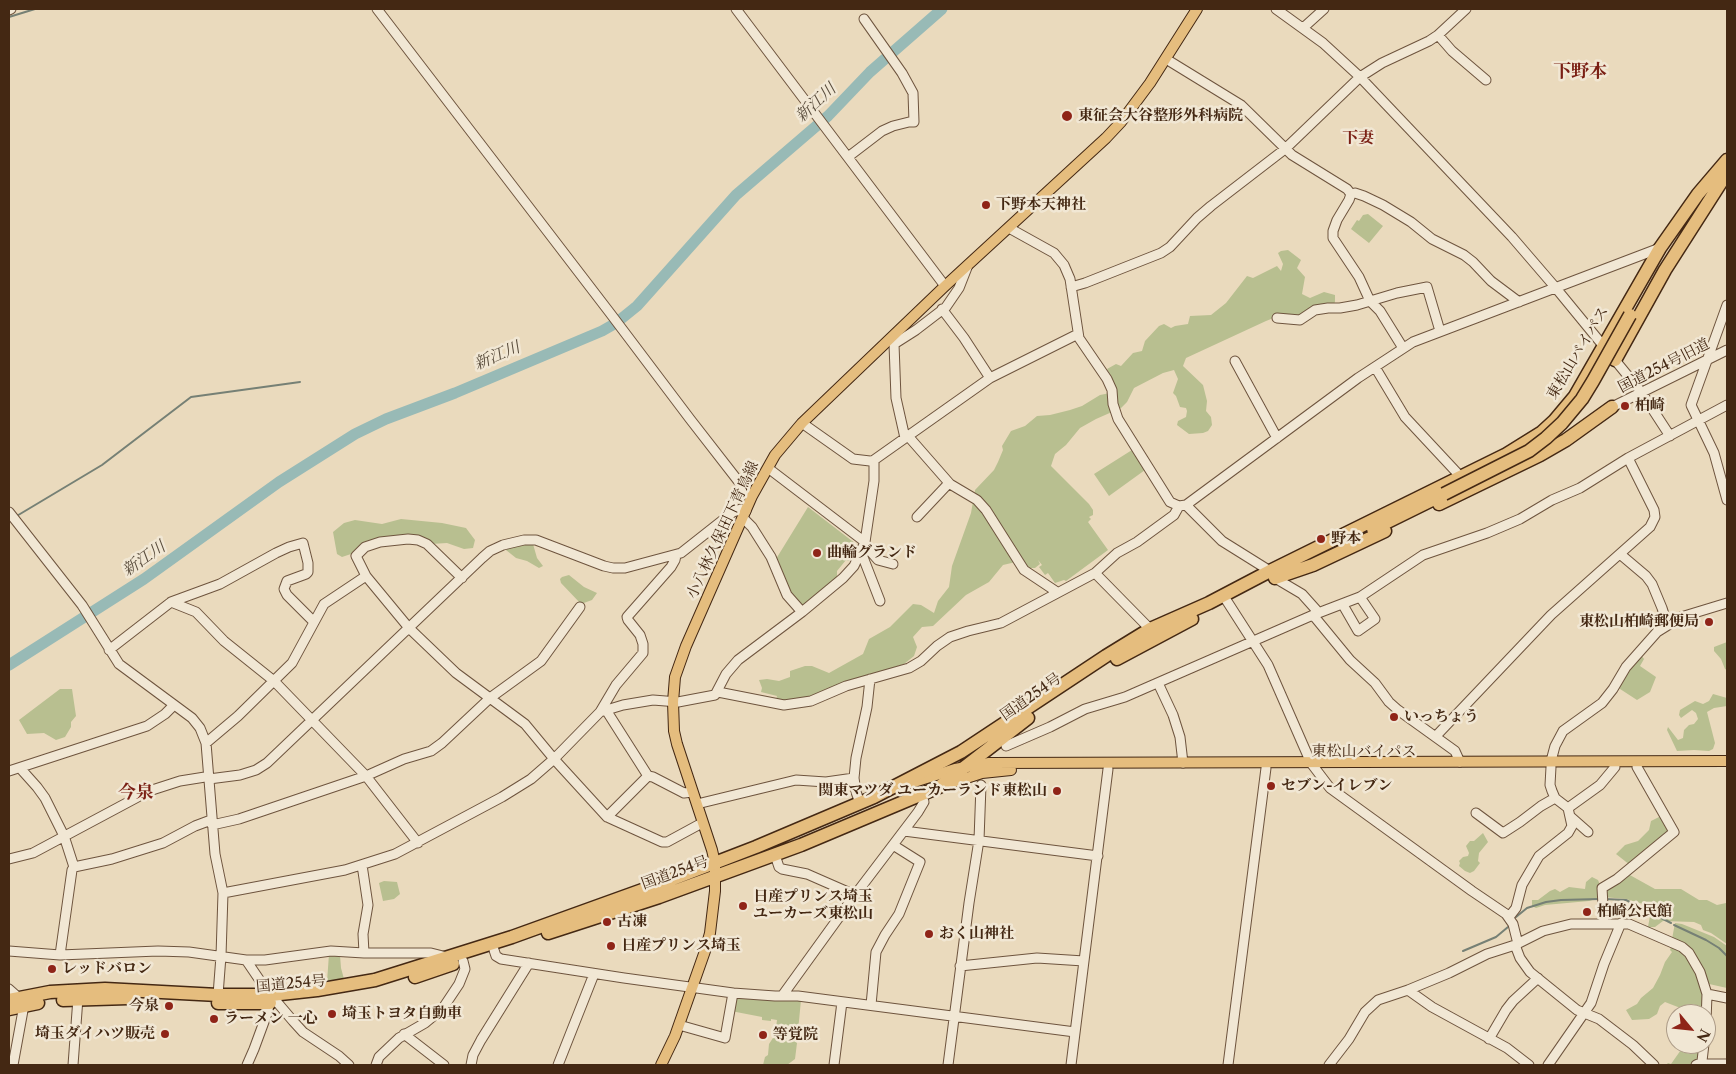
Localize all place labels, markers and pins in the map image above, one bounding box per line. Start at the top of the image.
place label: 東征会大谷整形外科病院 [1078,107,1243,125]
marker: 東征会大谷整形外科病院 [1060,109,1074,123]
place label: 下野本天神社 [996,196,1086,214]
marker: 下野本天神社 [980,199,992,211]
place label: 柏崎 [1635,397,1665,415]
marker: 柏崎 [1619,400,1631,412]
place label: 野本 [1331,530,1361,548]
marker: 野本 [1315,533,1327,545]
place label: 曲輪グランド [827,544,917,562]
marker: 曲輪グランド [811,547,823,559]
place label: 東松山柏崎郵便局 [1579,613,1699,631]
marker: 東松山柏崎郵便局 [1703,616,1715,628]
place label: いっちょう [1404,708,1479,726]
marker: いっちょう [1388,711,1400,723]
place label: セブン-イレブン [1281,777,1393,795]
marker: セブン-イレブン [1265,780,1277,792]
place label: 関東マツダ ユーカーランド東松山 [818,782,1047,800]
marker: 関東マツダ ユーカーランド東松山 [1051,785,1063,797]
place label: 日産プリンス埼玉 ユーカーズ東松山 [753,888,873,923]
marker: 日産プリンス埼玉 ユーカーズ東松山 [737,900,749,912]
place label: 柏崎公民館 [1597,903,1672,921]
marker: 柏崎公民館 [1581,906,1593,918]
place label: 古凍 [617,913,647,931]
marker: 古凍 [601,916,613,928]
place label: おく山神社 [939,925,1014,943]
marker: おく山神社 [923,928,935,940]
place label: 日産プリンス埼玉 [621,937,741,955]
marker: 日産プリンス埼玉 [605,940,617,952]
place label: レッドバロン [62,960,152,978]
marker: レッドバロン [46,963,58,975]
place label: 今泉 [129,997,159,1015]
marker: 今泉 [163,1000,175,1012]
place label: 埼玉トヨタ自動車 [342,1005,462,1023]
marker: 埼玉トヨタ自動車 [326,1008,338,1020]
place label: ラーメン 一心 [224,1010,318,1028]
marker: ラーメン 一心 [208,1013,220,1025]
place label: 埼玉ダイハツ販売 [35,1025,155,1043]
place label: 等覚院 [773,1026,818,1044]
marker: 埼玉ダイハツ販売 [159,1028,171,1040]
marker: 等覚院 [757,1029,769,1041]

